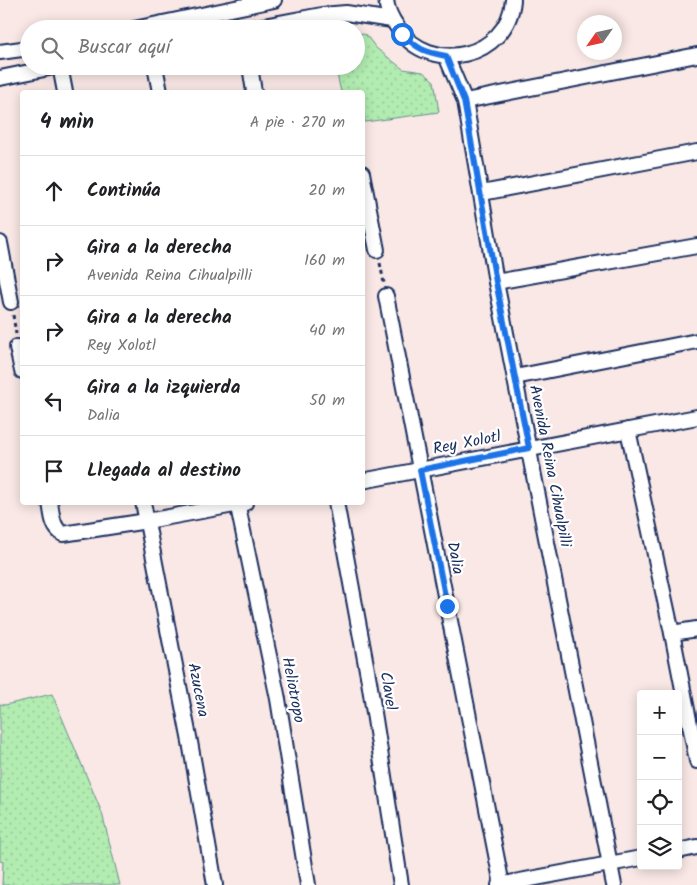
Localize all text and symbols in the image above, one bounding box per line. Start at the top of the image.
north arrow [577,15,622,60]
search box [20,20,365,75]
route start [391,23,414,46]
text: Buscar aquí [78,33,170,63]
icon: search [38,34,66,62]
text: 4 min [40,106,94,139]
text: A pie · 270 m [250,110,345,135]
text: Continúa [87,176,161,206]
icon: ahead [40,177,68,205]
text: 20 m [309,178,345,203]
text: Gira a la derecha [87,233,232,263]
icon: right [40,247,68,275]
text: 160 m [304,248,345,273]
text: Avenida Reina Cihualpilli [87,263,252,288]
text: Gira a la derecha [87,303,232,333]
icon: right [40,317,68,345]
text: 40 m [309,318,345,343]
text: Rey Xolotl [87,333,156,358]
text: Gira a la izquierda [87,373,240,403]
street label: Avenida Reina Cihualpilli [522,383,578,550]
icon: left [40,387,68,415]
text: 50 m [309,388,345,413]
text: Dalia [87,403,120,428]
street label: Rey Xolotl [431,424,503,462]
text: Llegada al destino [87,456,241,486]
icon: arrive [40,457,68,485]
street label: Dalia [440,539,470,577]
route end [436,595,459,618]
street label: Heliotropo [274,655,312,725]
street label: Azucena [180,661,216,719]
street label: Clavel [373,670,403,712]
map controls [637,690,682,870]
button: + [637,690,682,735]
button: − [637,735,682,780]
button: locate [637,780,682,825]
button: layers [637,825,682,870]

